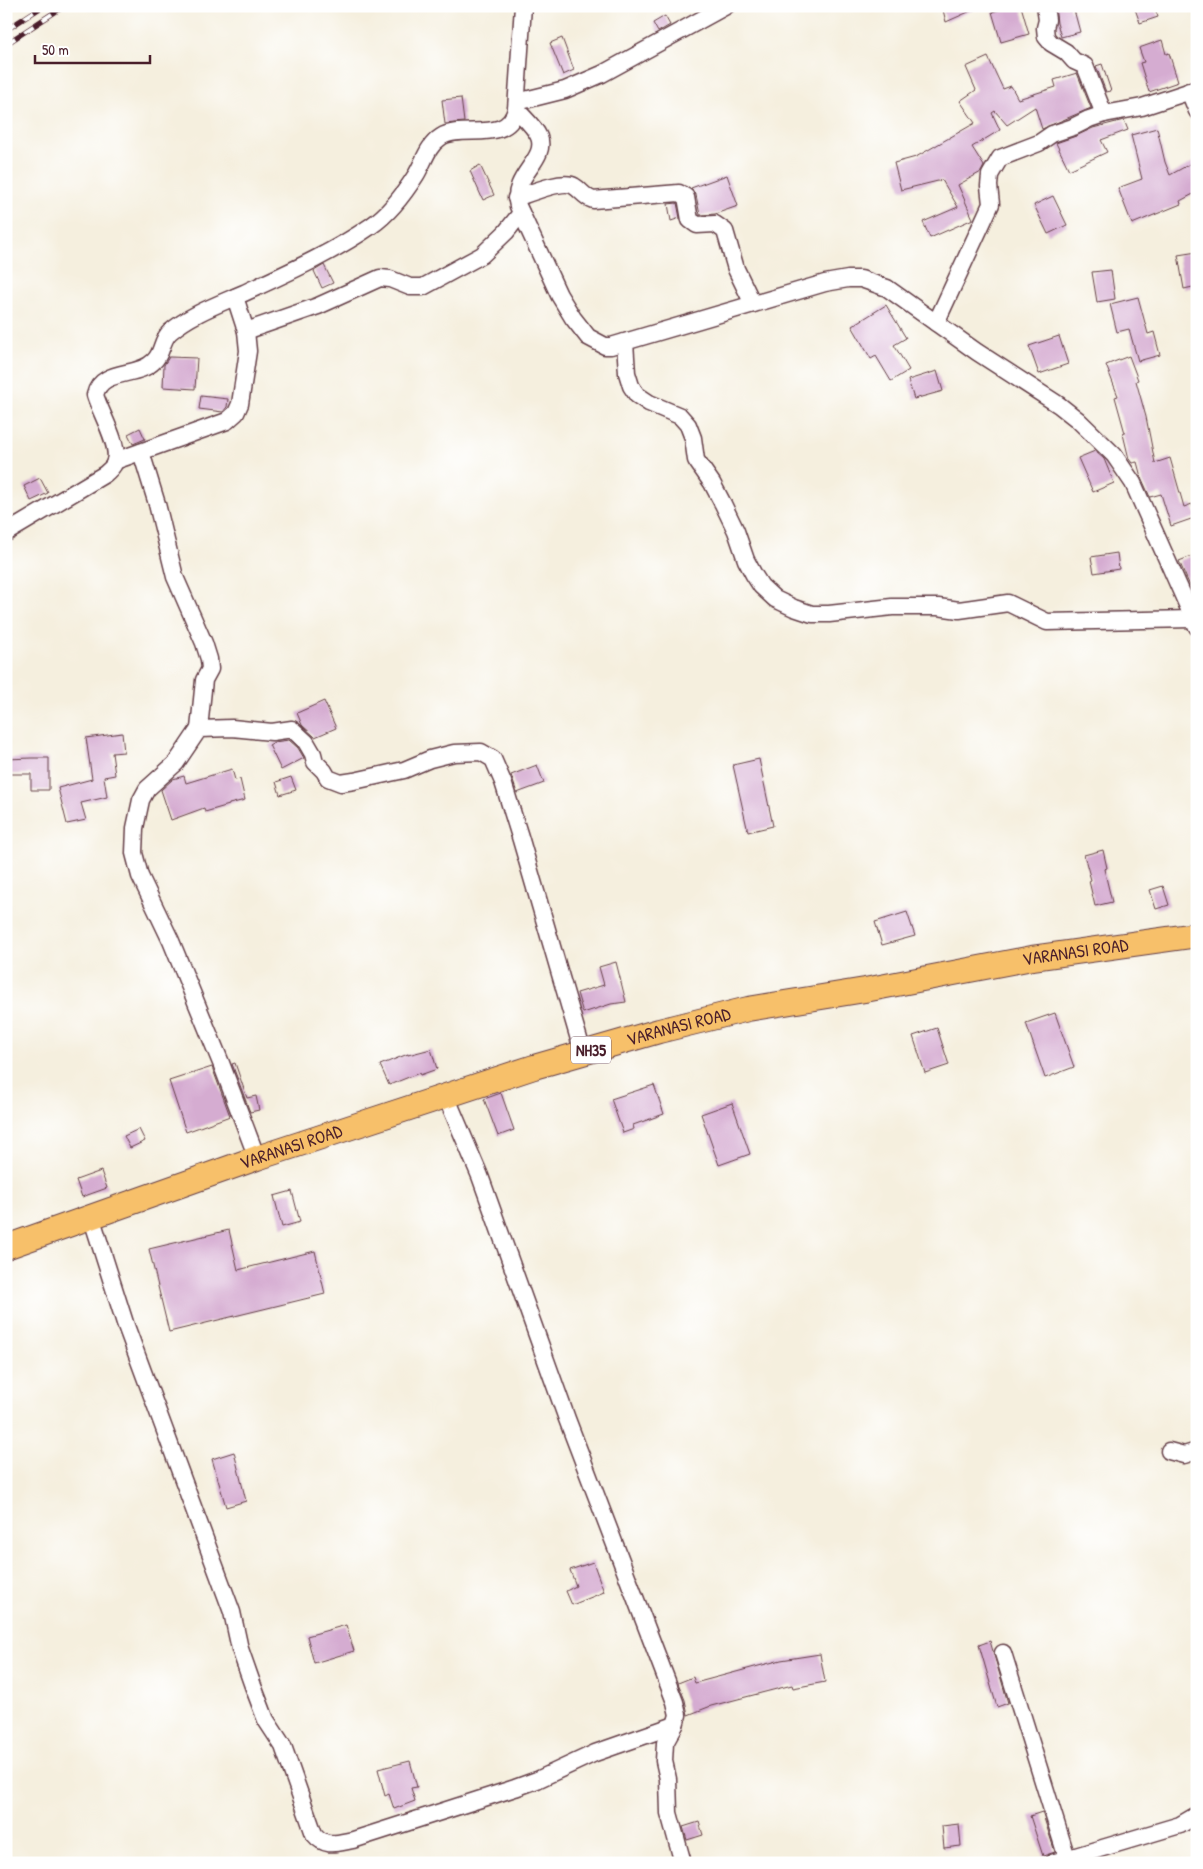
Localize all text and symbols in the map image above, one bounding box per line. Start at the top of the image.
scale bar [35,32,150,64]
text: 50 m [42,39,69,60]
street label: VARANASI ROAD [1020,932,1130,972]
street label: VARANASI ROAD [623,1001,733,1052]
road number: NH35 [571,1036,611,1064]
street label: VARANASI ROAD [236,1118,346,1175]

